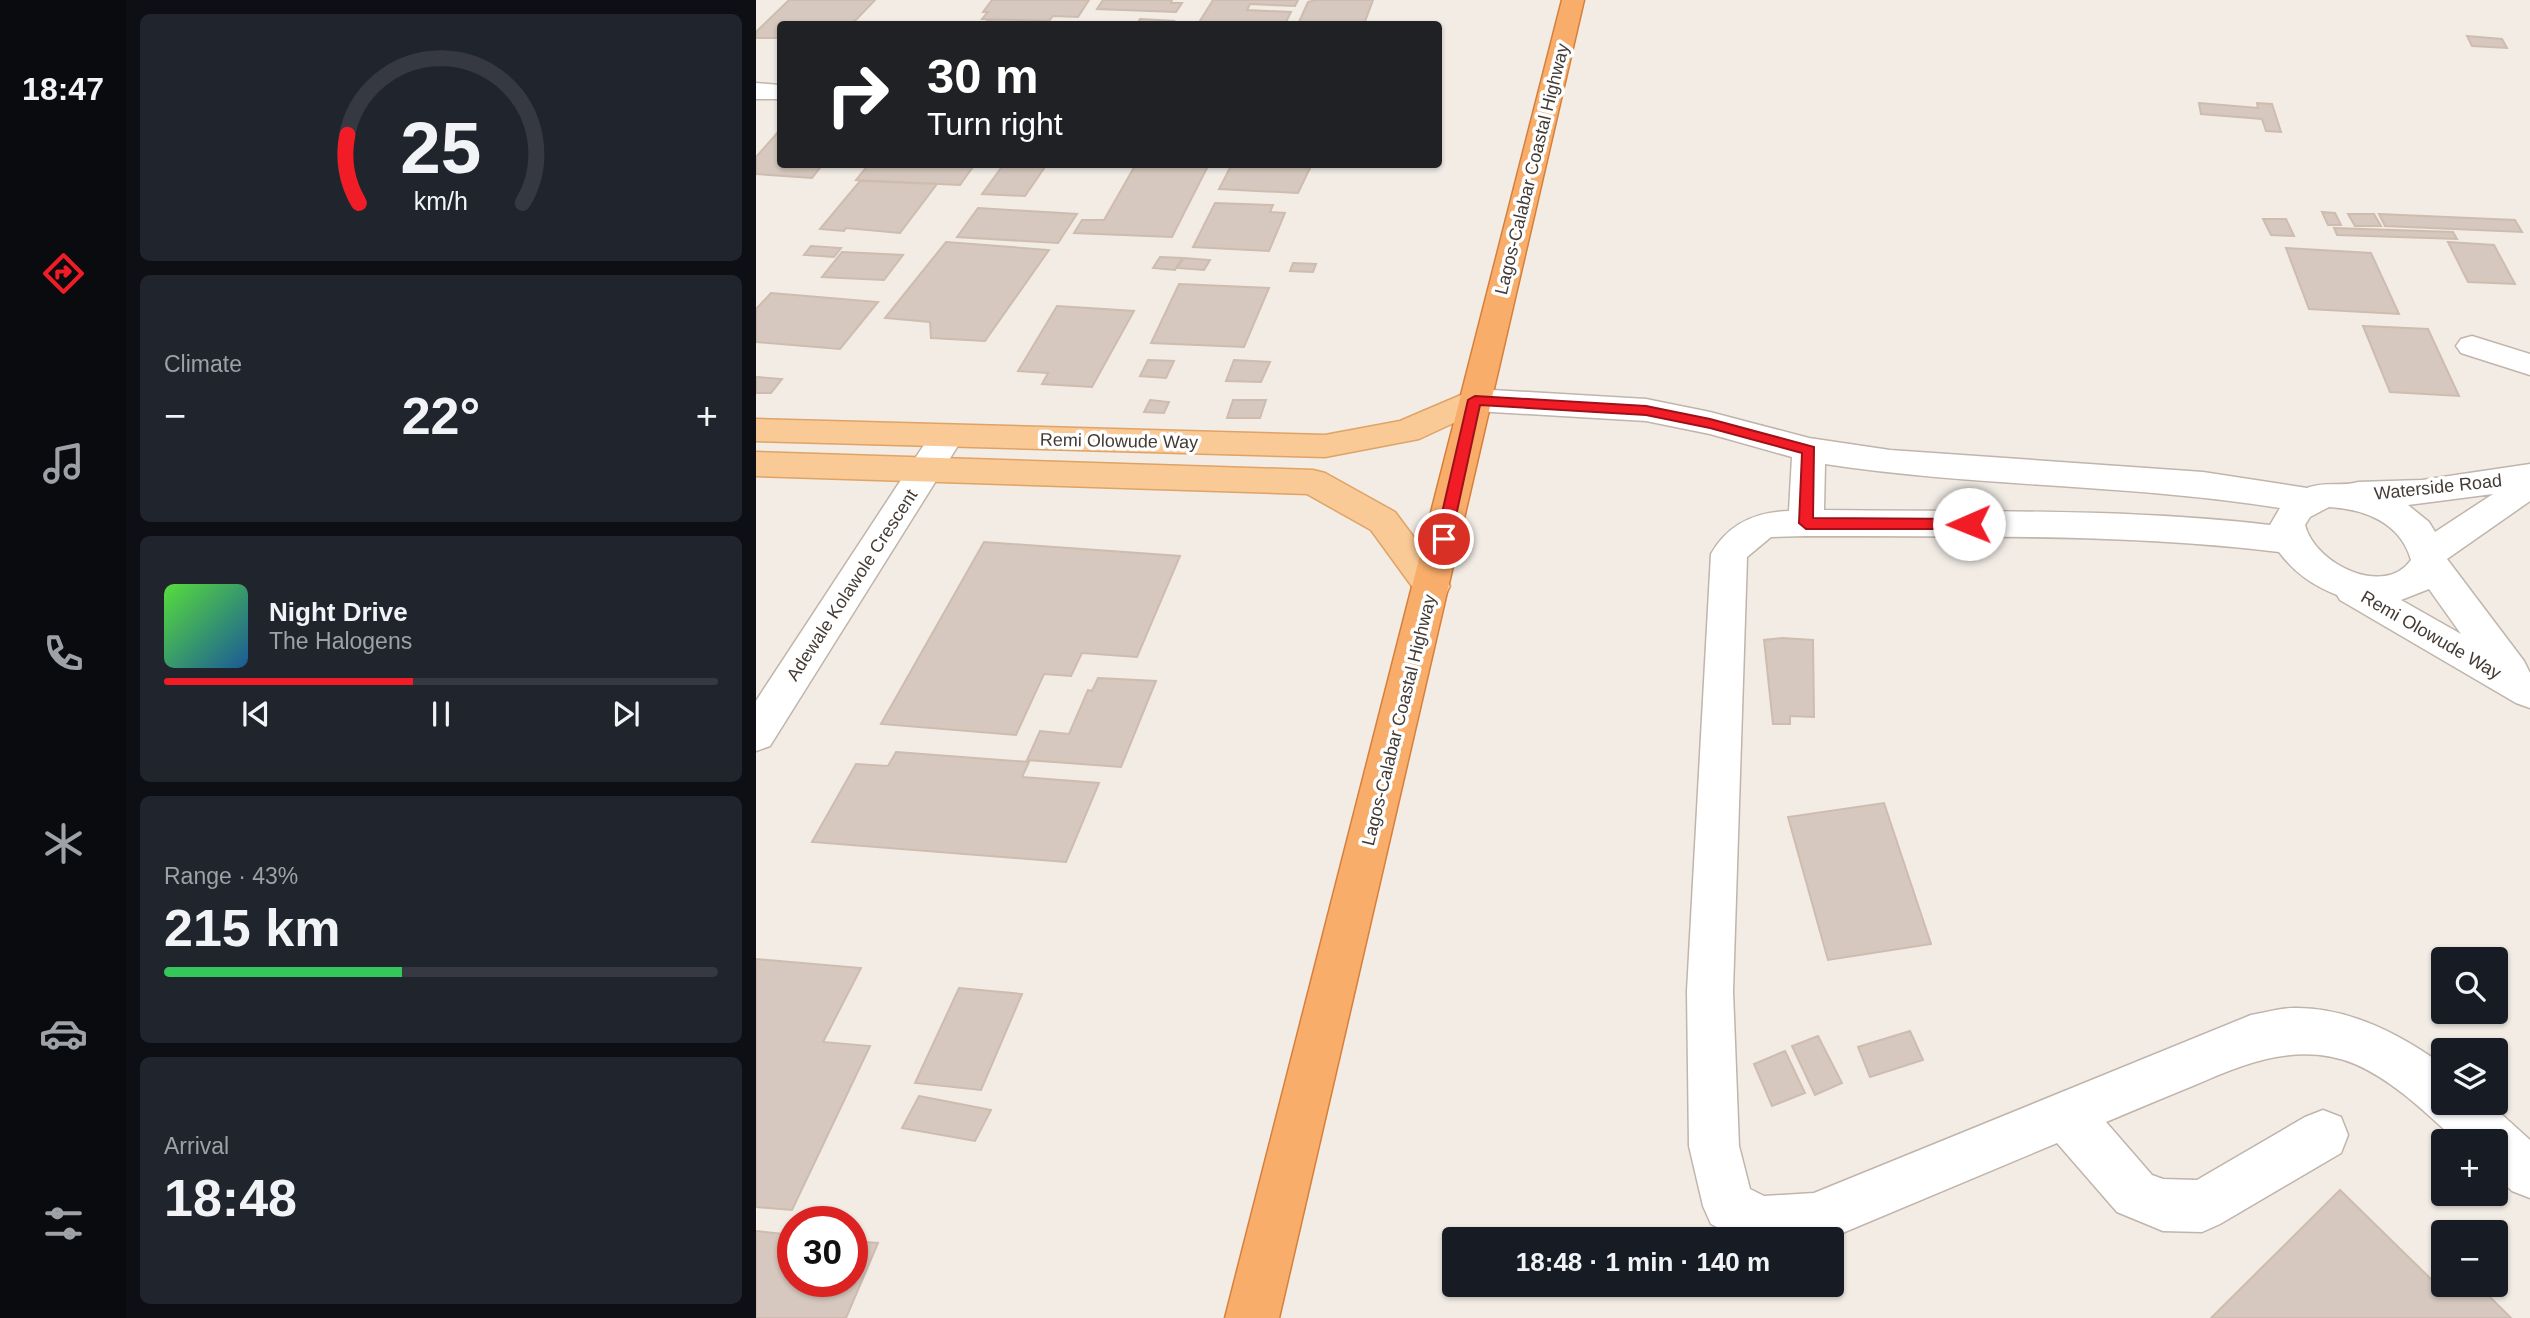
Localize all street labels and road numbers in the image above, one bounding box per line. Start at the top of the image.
street label: Lagos-Calabar Coastal Highway [1491,41,1573,297]
street label: Remi Olowude Way [1040,430,1198,452]
street label: Waterside Road [2373,470,2503,504]
street label: Adewale Kolawole Crescent [783,486,921,684]
street label: Remi Olowude Way [2357,587,2505,683]
street label: Lagos-Calabar Coastal Highway [1358,592,1440,848]

